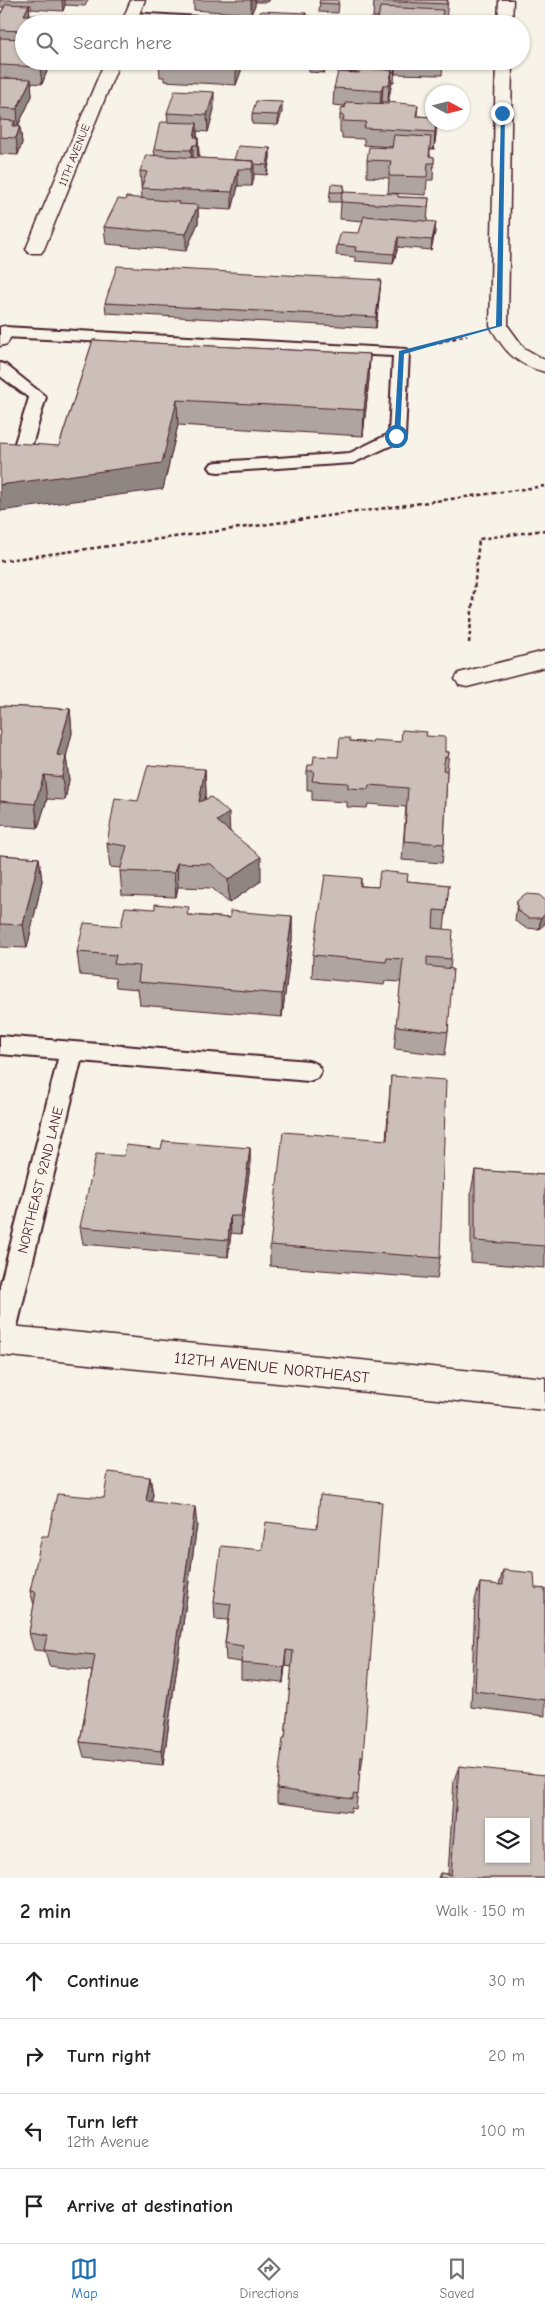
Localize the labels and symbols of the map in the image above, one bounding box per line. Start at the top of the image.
north arrow [425,85,470,130]
route end [491,102,514,125]
street label: 11TH AVENUE [56,122,93,188]
route start [385,425,408,448]
street label: NORTHEAST 92ND LANE [14,1105,67,1255]
street label: 112TH AVENUE NORTHEAST [173,1349,371,1387]

